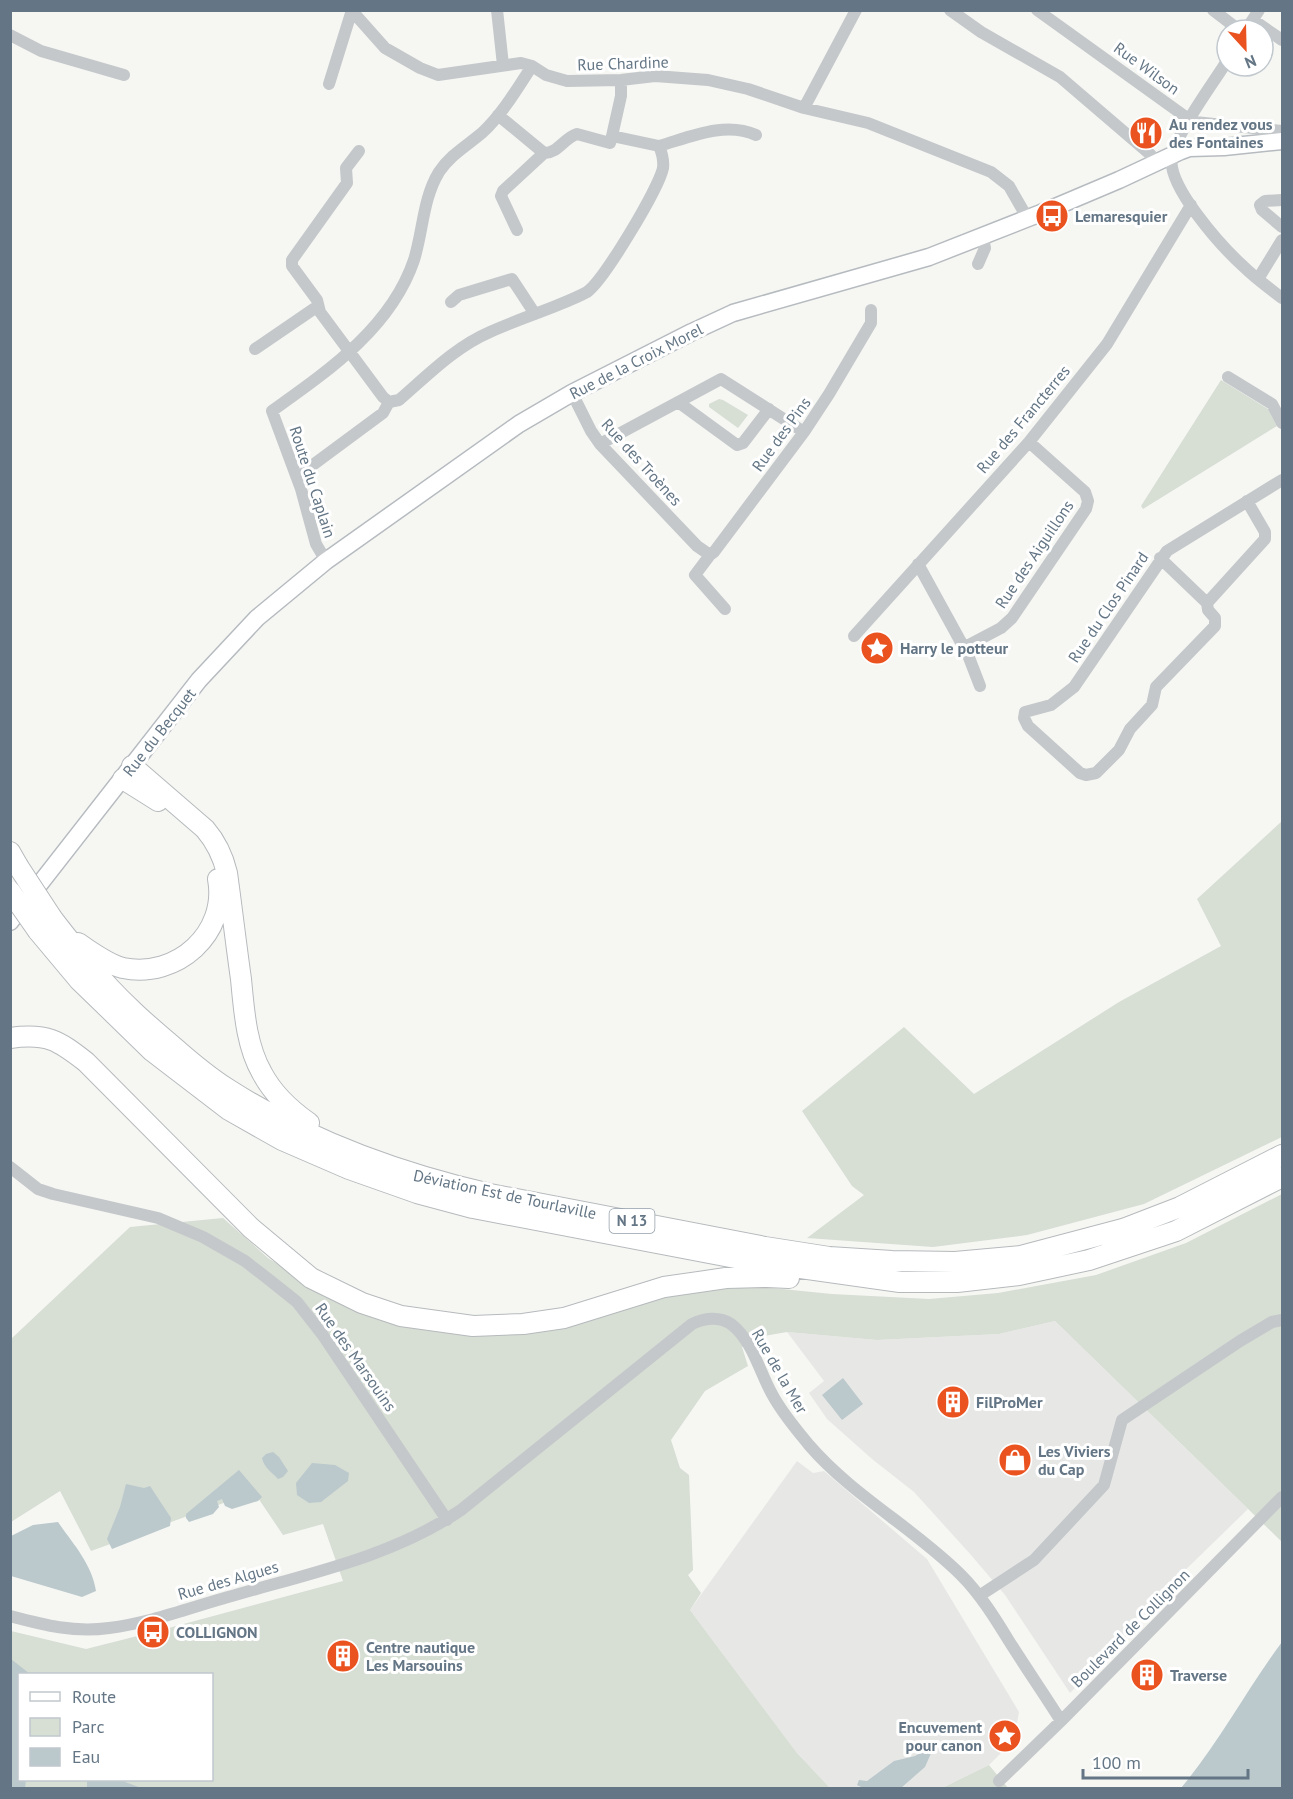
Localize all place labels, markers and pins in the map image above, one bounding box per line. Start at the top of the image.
place label: Au rendez vous des Fontaines [1169,114,1273,152]
restaurant icon: Au rendez vous des Fontaines [1128,115,1164,151]
bus stop icon: Lemaresquier [1034,198,1070,234]
place label: Lemaresquier [1075,206,1168,226]
place icon: Harry le potteur [859,630,895,666]
place label: Harry le potteur [900,638,1009,658]
building icon: FilProMer [935,1384,971,1420]
place label: FilProMer [976,1392,1043,1412]
place label: Les Viviers du Cap [1038,1441,1111,1479]
shop icon: Les Viviers du Cap [997,1442,1033,1478]
bus stop icon: COLLIGNON [135,1614,171,1650]
place label: COLLIGNON [176,1622,258,1642]
place label: Centre nautique Les Marsouins [366,1637,475,1675]
building icon: Centre nautique Les Marsouins [325,1638,361,1674]
building icon: Traverse [1129,1657,1165,1693]
place label: Traverse [1170,1665,1227,1685]
place label: Encuvement pour canon [898,1717,982,1755]
place icon: Encuvement pour canon [987,1718,1023,1754]

